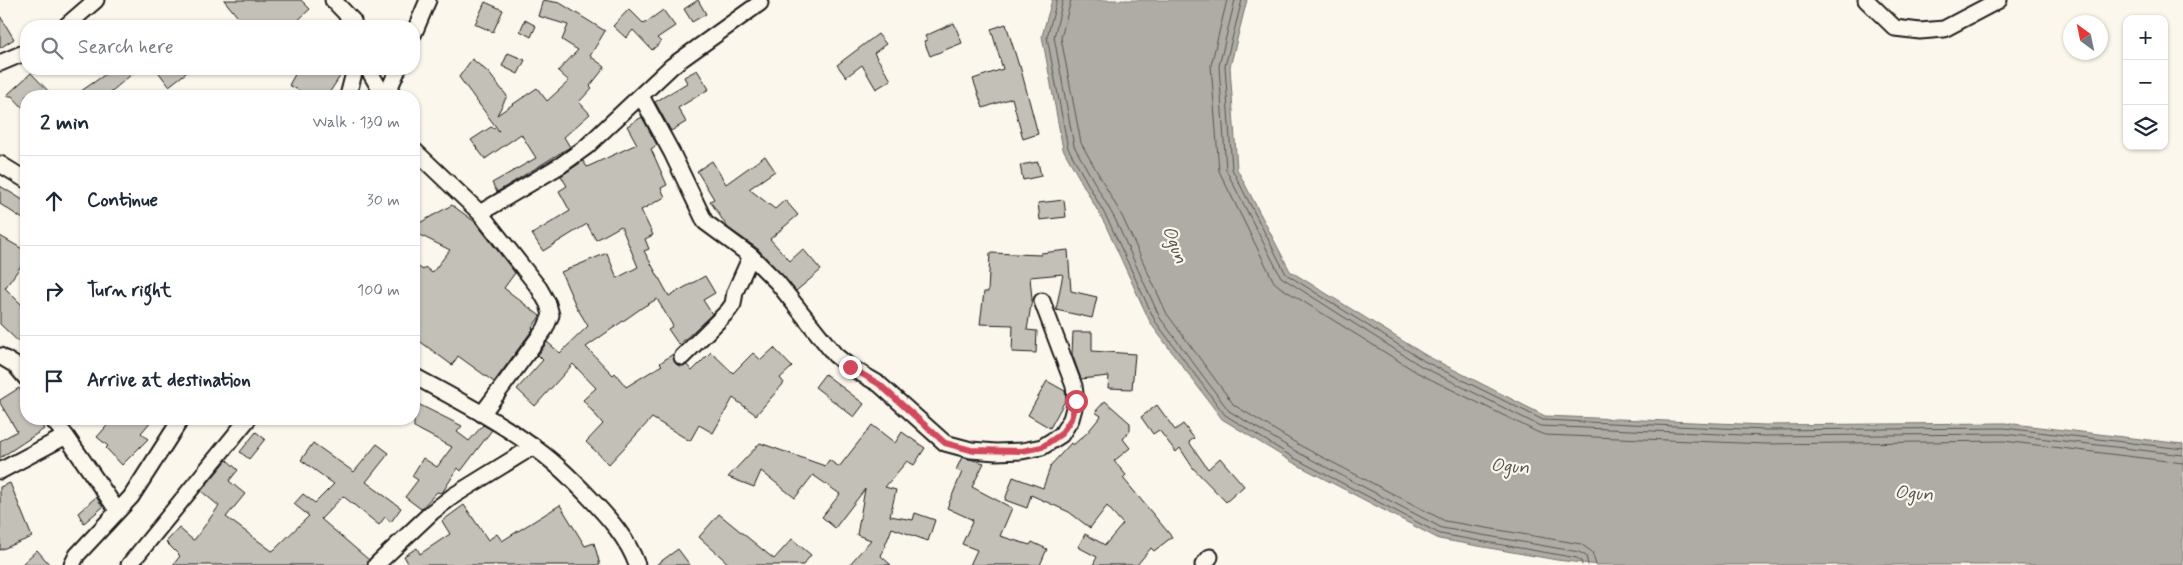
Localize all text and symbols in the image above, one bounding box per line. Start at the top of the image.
north arrow [2063,15,2108,60]
map controls [2123,15,2168,150]
button: + [2123,15,2168,60]
search box [20,20,420,75]
icon: search [38,34,66,62]
text: Search here [78,35,174,60]
button: − [2123,60,2168,105]
button: layers [2123,105,2168,150]
text: 2 min [40,109,89,137]
text: Walk · 130 m [313,112,400,133]
icon: ahead [40,187,68,215]
text: Continue [87,188,158,213]
text: 30 m [367,190,400,211]
water label: Ogun [1156,222,1194,267]
icon: right [40,277,68,305]
text: Turn right [87,278,171,303]
text: 100 m [357,280,400,301]
route end [839,356,862,379]
icon: arrive [40,367,68,395]
text: Arrive at destination [87,368,251,393]
route start [1065,390,1088,413]
water label: Ogun [1490,453,1530,480]
water label: Ogun [1894,480,1934,507]

